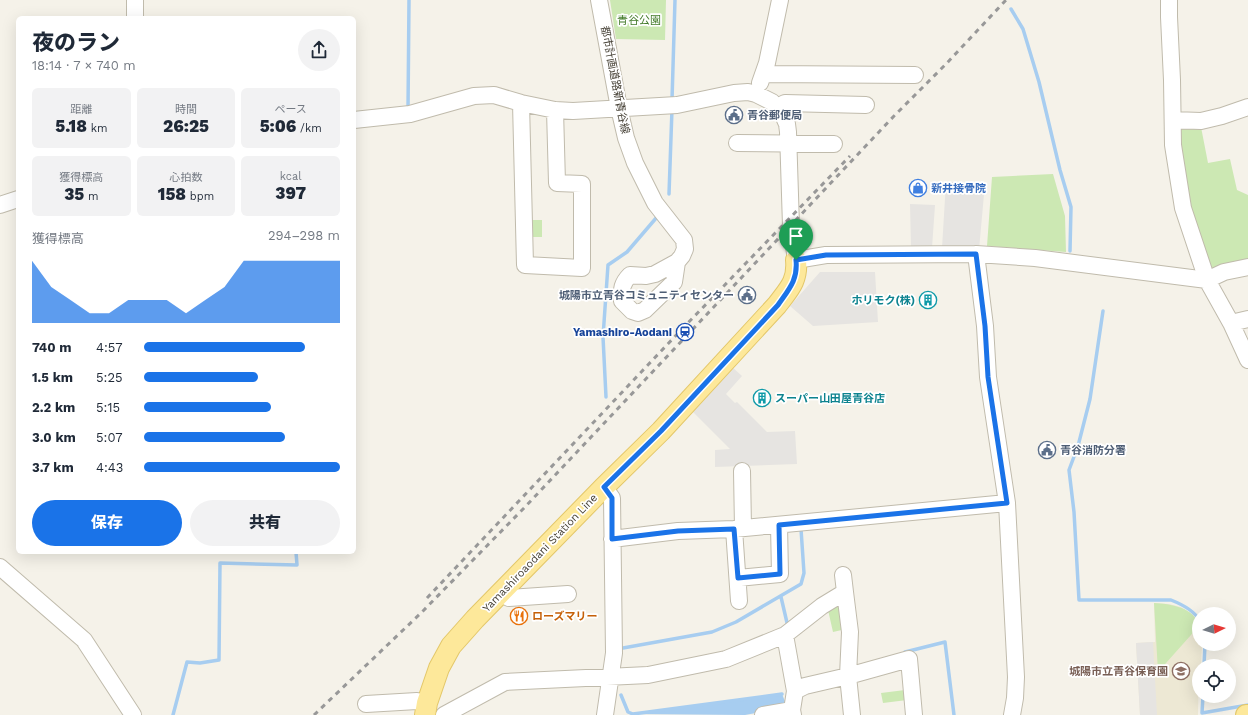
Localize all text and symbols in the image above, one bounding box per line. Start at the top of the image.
park label: 青谷公園 [617,14,661,27]
street label: 都市計画道路新青谷線 [598,25,632,135]
button: share [298,29,340,71]
text: 夜のラン [32,30,120,55]
text: 18:14 · 7 × 740 m [32,58,136,73]
text: 距離 [70,103,92,116]
text: 時間 [175,103,197,116]
text: ペース [274,103,307,116]
public building icon: 青谷郵便局 [724,105,744,125]
place label: 青谷郵便局 [747,109,802,122]
text: 5.18 [55,116,87,136]
text: 26:25 [163,116,209,136]
text: 5:06 [260,116,296,136]
text: km [87,122,107,135]
text: /km [296,122,322,135]
text: kcal [280,170,302,183]
text: 獲得標高 [59,171,103,184]
text: 心拍数 [169,171,202,184]
shop icon: 新井接骨院 [908,178,928,198]
place label: 新井接骨院 [931,182,986,195]
text: 397 [275,183,306,203]
text: 35 [64,184,84,204]
text: 158 [158,184,186,204]
text: m [84,190,98,203]
text: bpm [186,190,214,203]
pin [779,219,813,260]
icon: arrive [785,225,807,247]
text: 294–298 m [268,228,340,243]
text: 獲得標高 [32,231,84,246]
public building icon: 城陽市立青谷コミュニティセンター [737,285,757,305]
place label: 城陽市立青谷コミュニティセンター [559,289,734,302]
building icon: ホリモク(株) [918,290,938,310]
place label: ホリモク(株) [851,294,915,307]
station icon: Yamashiro-Aodani [675,322,695,342]
place label: Yamashiro-Aodani [573,326,672,339]
text: 740 m [32,340,72,355]
text: 4:57 [96,340,123,355]
text: 1.5 km [32,370,73,385]
text: 5:25 [96,370,123,385]
building icon: スーパー山田屋青谷店 [752,388,772,408]
place label: スーパー山田屋青谷店 [775,392,885,405]
text: 2.2 km [32,400,75,415]
text: 5:15 [96,400,120,415]
text: 3.0 km [32,430,76,445]
text: 5:07 [96,430,123,445]
public building icon: 青谷消防分署 [1037,440,1057,460]
place label: 青谷消防分署 [1060,444,1126,457]
text: 3.7 km [32,460,74,475]
text: 4:43 [96,460,123,475]
street label: Yamashiroaodani Station Line [480,491,600,615]
button: 保存 [32,500,182,546]
button: 共有 [190,500,340,546]
restaurant icon: ローズマリー [509,606,529,626]
north arrow [1192,607,1236,651]
map controls [1192,607,1236,703]
place label: ローズマリー [532,610,597,623]
button: locate [1192,659,1236,703]
school or university icon: 城陽市立青谷保育園 [1171,661,1191,681]
place label: 城陽市立青谷保育園 [1069,665,1168,678]

